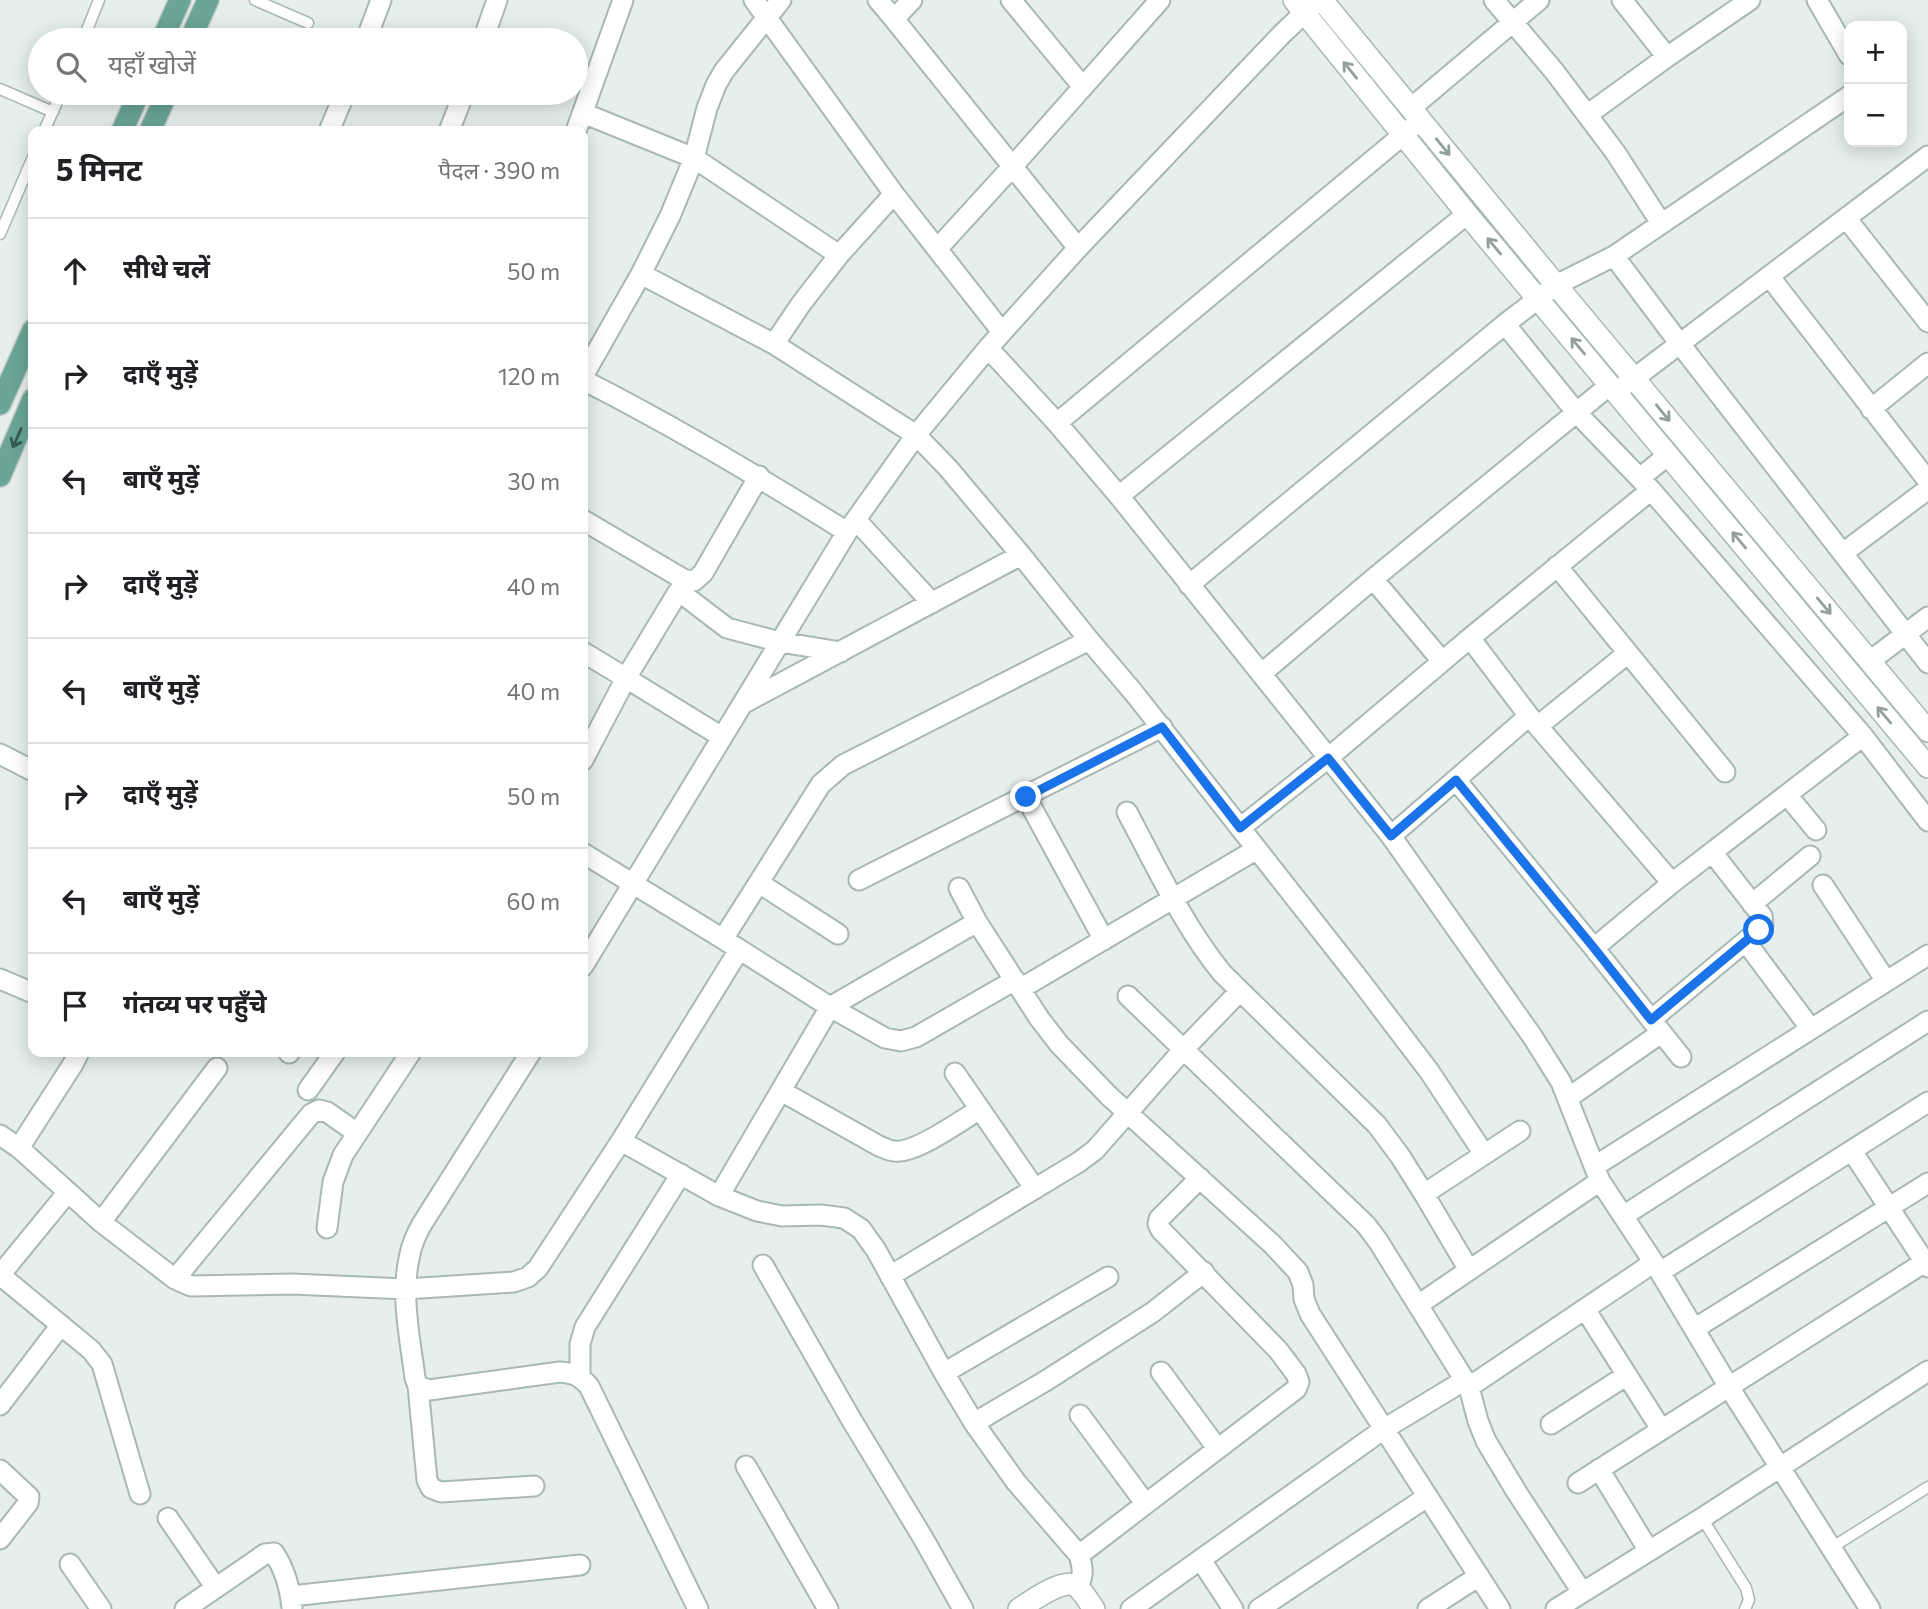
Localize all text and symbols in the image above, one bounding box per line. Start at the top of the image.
map controls [1844,21,1907,147]
button: + [1844,21,1907,84]
search box [28,28,588,105]
icon: search [52,48,90,86]
text: यहाँ खोजें [108,48,196,79]
one-way arrow [1343,61,1358,79]
button: − [1844,84,1907,147]
one-way arrow [1435,138,1451,156]
text: 5 मिनट [56,150,142,187]
text: पैदल · 390 m [438,156,560,184]
one-way arrow [1486,238,1502,256]
icon: ahead [56,252,94,290]
text: सीधे चलें [123,252,210,283]
text: 50 m [507,257,560,285]
one-way arrow [1570,337,1586,355]
icon: right [56,357,94,395]
text: दाएँ मुड़ें [123,357,198,388]
text: 120 m [498,362,560,390]
one-way arrow [1655,403,1670,421]
one-way arrow [10,426,23,448]
icon: left [56,462,94,500]
text: बाएँ मुड़ें [123,462,199,493]
text: 30 m [507,467,560,495]
one-way arrow [1731,531,1747,549]
icon: right [56,567,94,605]
text: दाएँ मुड़ें [123,567,198,598]
text: 40 m [507,572,560,600]
one-way arrow [1816,597,1832,615]
icon: left [56,672,94,710]
text: बाएँ मुड़ें [123,672,199,703]
text: 40 m [507,677,560,705]
one-way arrow [1877,706,1892,724]
icon: right [56,777,94,815]
text: दाएँ मुड़ें [123,777,198,808]
route end [1010,781,1041,812]
text: 50 m [507,782,560,810]
icon: left [56,882,94,920]
text: बाएँ मुड़ें [123,882,199,913]
text: 60 m [507,887,560,915]
route start [1743,914,1774,945]
icon: arrive [56,987,94,1025]
text: गंतव्य पर पहुँचे [123,987,267,1018]

